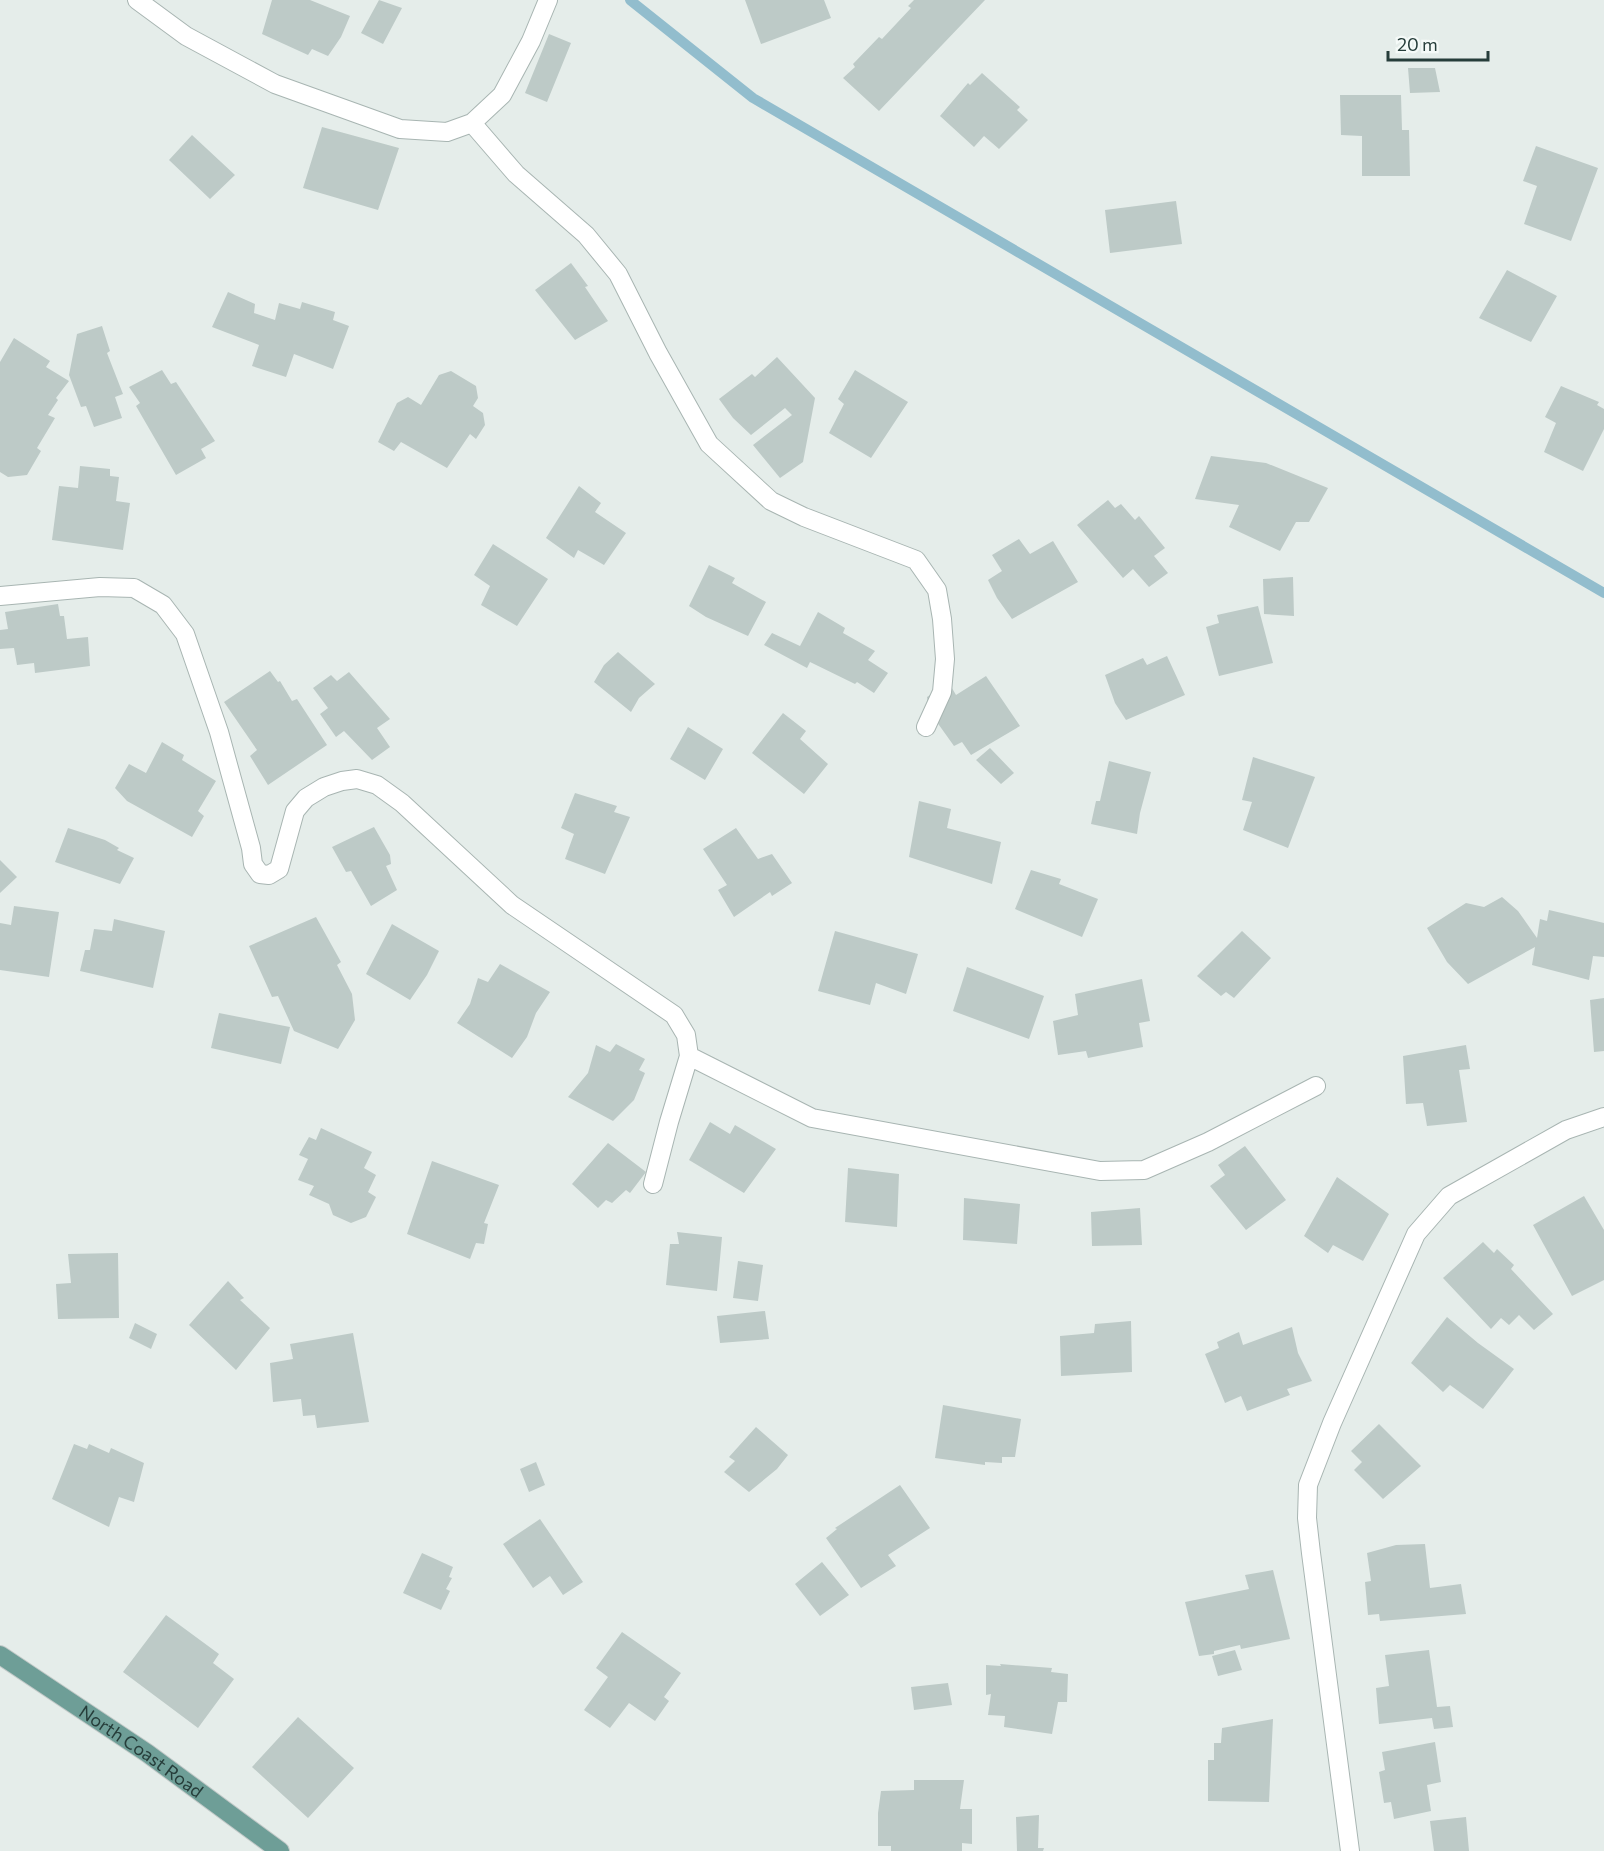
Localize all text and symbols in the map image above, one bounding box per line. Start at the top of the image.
scale bar [1388,24,1488,62]
text: 20 m [1397,33,1438,55]
street label: North Coast Road [75,1700,208,1802]

